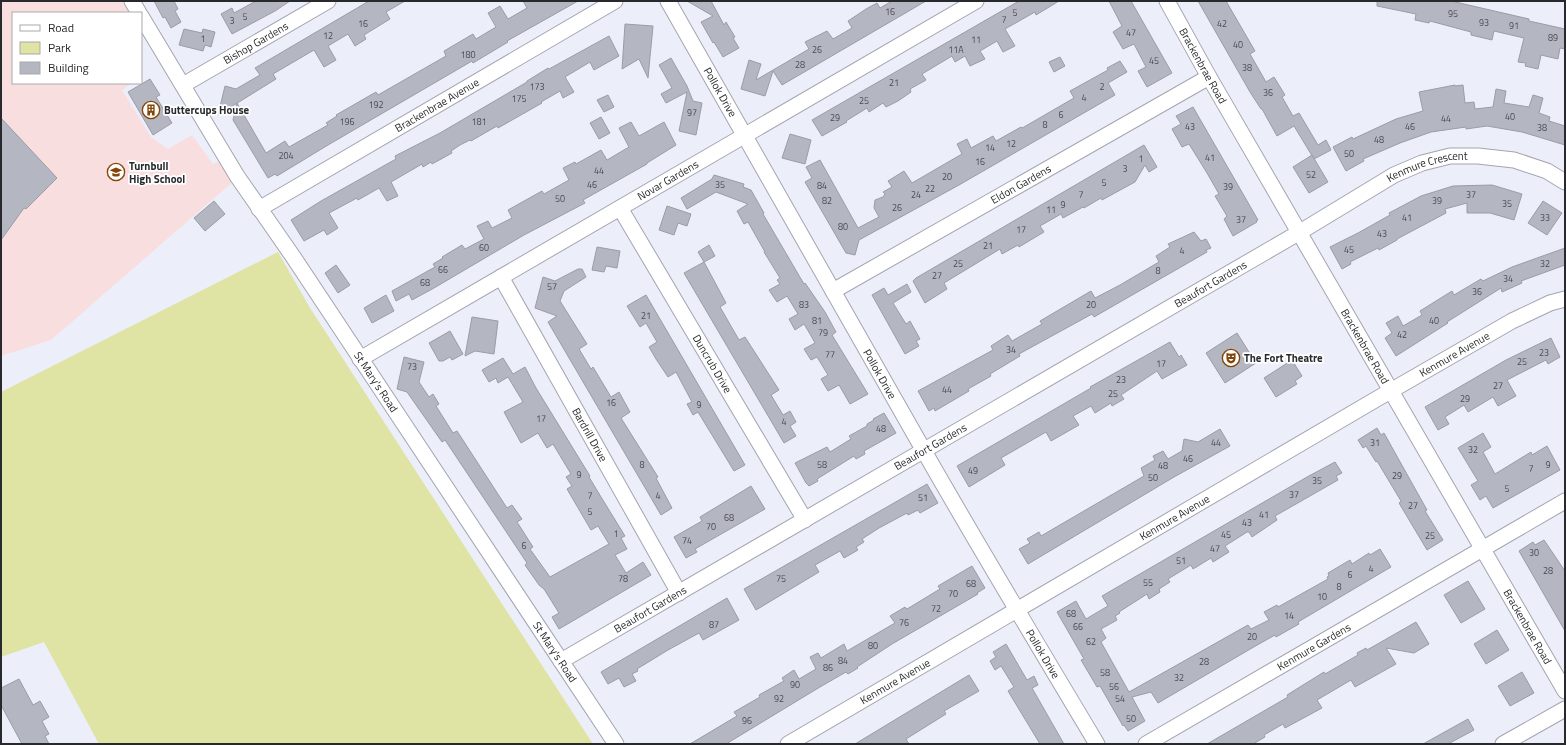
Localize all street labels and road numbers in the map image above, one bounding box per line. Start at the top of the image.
street label: Bishop Gardens [220,18,291,68]
street label: Brackenbrae Road [1175,25,1231,107]
street label: Pollok Drive [700,64,741,120]
street label: Brackenbrae Avenue [392,74,482,136]
street label: Kenmure Crescent [1383,148,1468,186]
street label: Novar Gardens [634,156,701,204]
street label: Eldon Gardens [988,161,1054,208]
street label: Beaufort Gardens [1171,257,1250,311]
street label: Brackenbrae Road [1337,306,1393,387]
street label: Kenmure Avenue [1416,327,1493,381]
street label: Duncrub Drive [689,331,736,396]
street label: Pollok Drive [859,346,901,402]
street label: St Mary's Road [350,348,402,415]
street label: Bardrill Drive [568,405,612,465]
street label: Beaufort Gardens [891,419,970,474]
street label: Kenmure Avenue [1136,490,1213,544]
street label: Beaufort Gardens [611,582,689,637]
street label: Brackenbrae Road [1499,586,1556,667]
street label: St Mary's Road [529,618,581,686]
street label: Kenmure Gardens [1274,619,1354,674]
street label: Pollok Drive [1022,626,1064,682]
street label: Kenmure Avenue [857,654,933,708]

